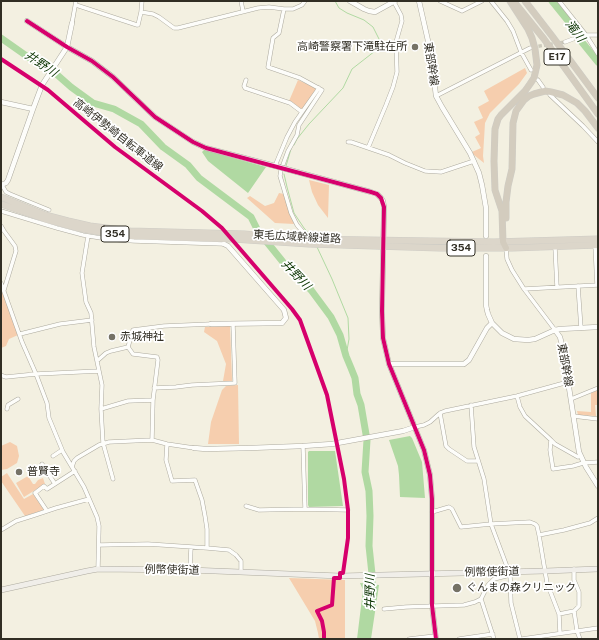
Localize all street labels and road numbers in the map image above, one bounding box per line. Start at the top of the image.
street label: 東部幹線 [421,41,441,87]
road number: E17 [544,49,570,65]
street label: 高崎伊勢崎自転車道線 [71,96,165,174]
road number: 354 [101,226,129,242]
street label: 東毛広域幹線道路 [253,228,341,246]
road number: 354 [447,240,475,256]
street label: 東部幹線 [555,342,575,388]
street label: 例幣使街道 [144,563,200,577]
street label: 例幣使街道 [464,565,520,579]

